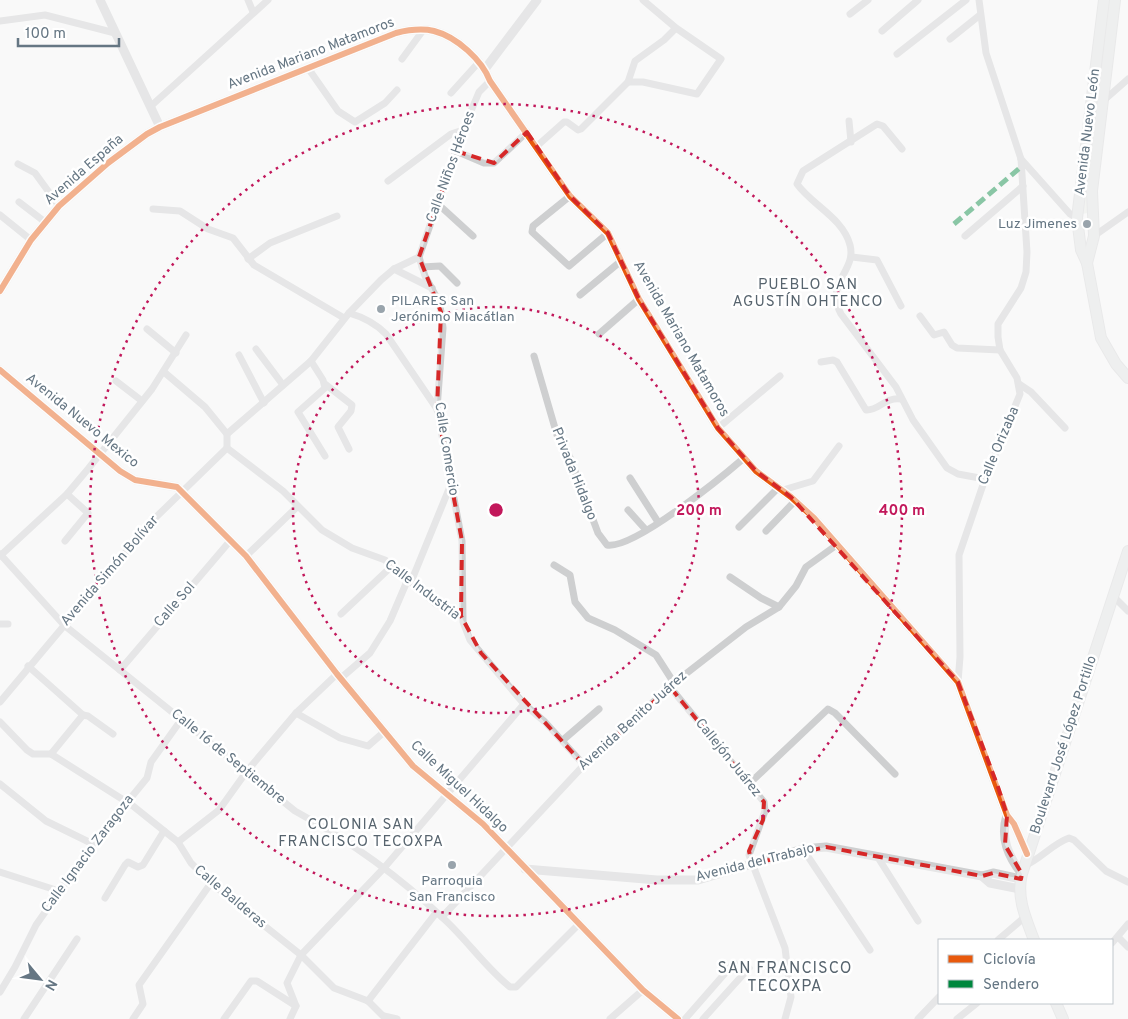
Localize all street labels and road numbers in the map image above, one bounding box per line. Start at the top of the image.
street label: Avenida Mariano Matamoros [225,14,397,94]
street label: Avenida Nuevo León [1072,67,1104,197]
street label: Calle Niños Héroes [423,109,479,225]
street label: Avenida España [41,131,127,209]
street label: Avenida Mariano Matamoros [629,258,733,420]
street label: Avenida Nuevo Mexico [22,370,142,472]
street label: Calle Comercio [430,401,462,497]
street label: Calle Orizaba [975,404,1023,488]
street label: Privada Hidalgo [548,425,600,523]
street label: Avenida Simón Bolívar [57,512,163,630]
street label: Calle Industria [381,556,463,624]
street label: Calle Sol [151,579,199,631]
street label: Boulevard José López Portillo [1027,653,1101,836]
street label: Avenida Benito Juárez [575,668,691,774]
street label: Calle 16 de Septiembre [167,706,289,808]
street label: Callejón Juárez [691,715,765,801]
street label: Calle Miguel Hidalgo [407,737,512,837]
street label: Calle Ignacio Zaragoza [38,792,138,916]
street label: Avenida del Trabajo [694,840,816,886]
street label: Calle Balderas [190,862,270,932]

